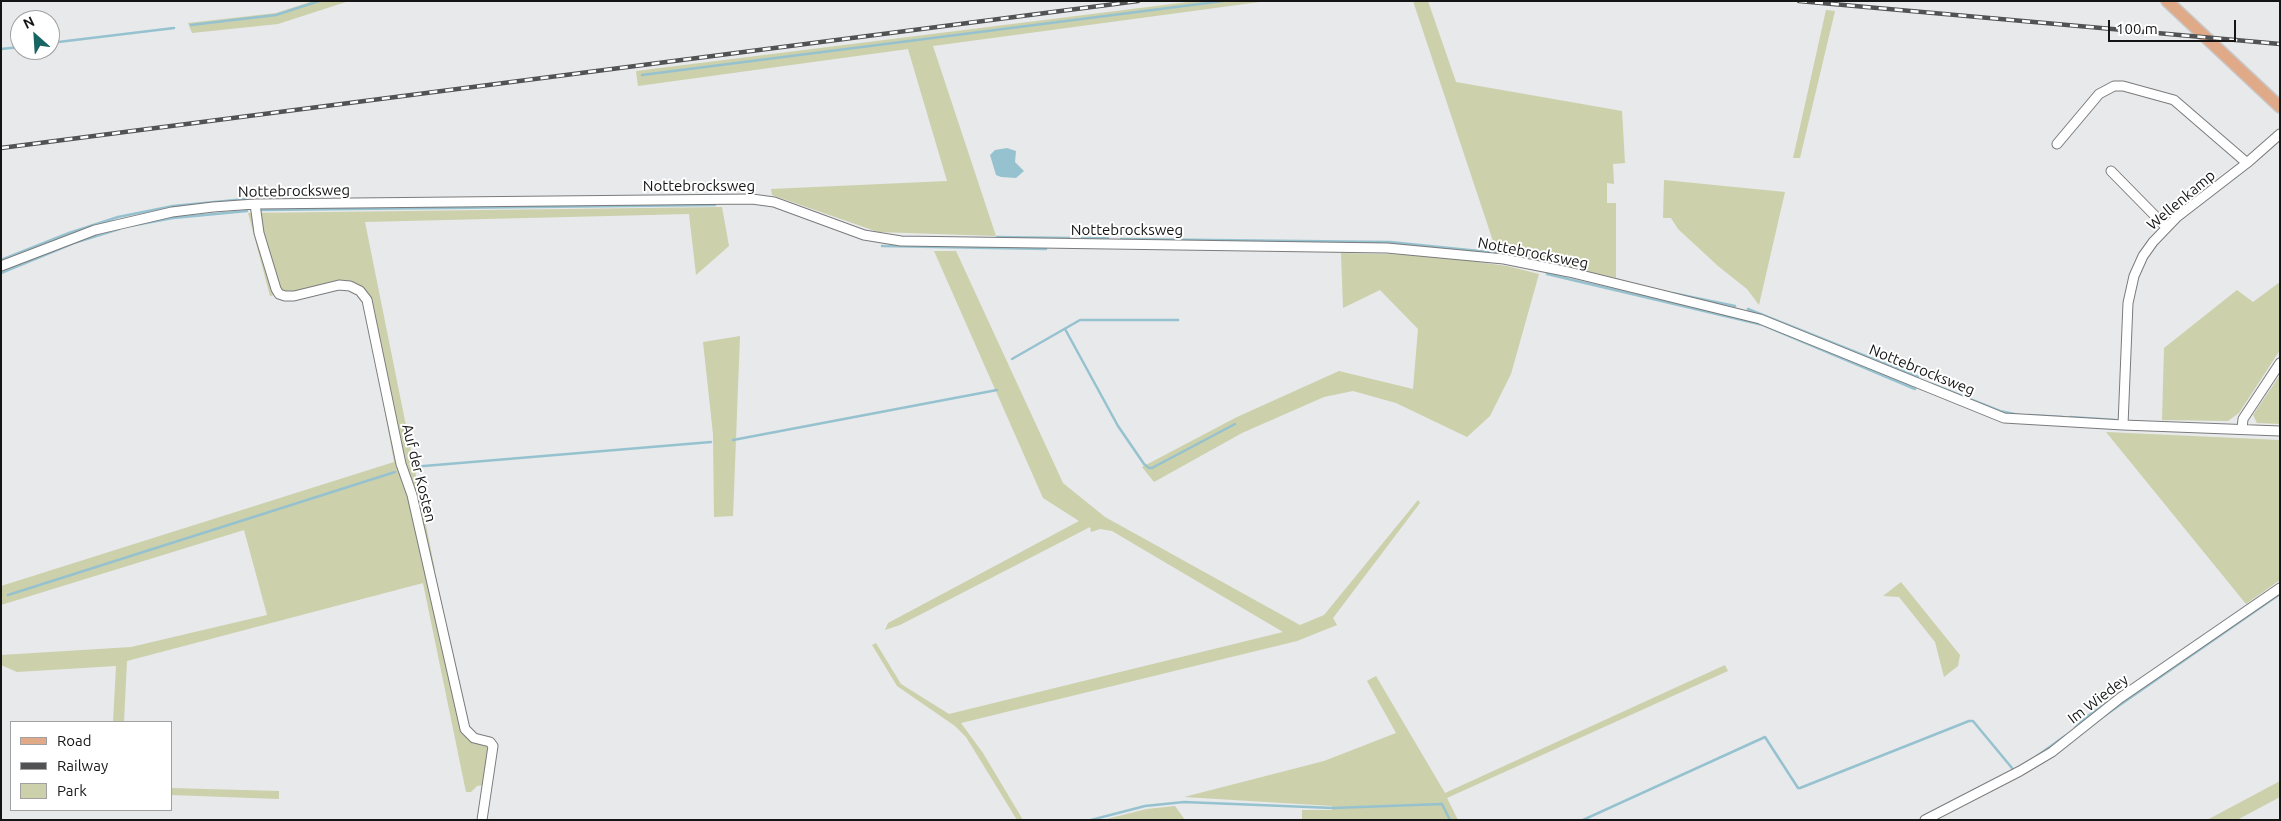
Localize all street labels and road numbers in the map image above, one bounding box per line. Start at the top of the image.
street label: Wellenkamp [2143,166,2219,234]
street label: Nottebrocksweg [643,177,755,195]
street label: Nottebrocksweg [238,181,350,201]
street label: Nottebrocksweg [1071,221,1183,239]
street label: Nottebrocksweg [1476,233,1590,273]
street label: Nottebrocksweg [1867,341,1977,399]
street label: Auf der Kosten [398,422,440,524]
street label: Im Wiedey [2064,671,2132,727]

